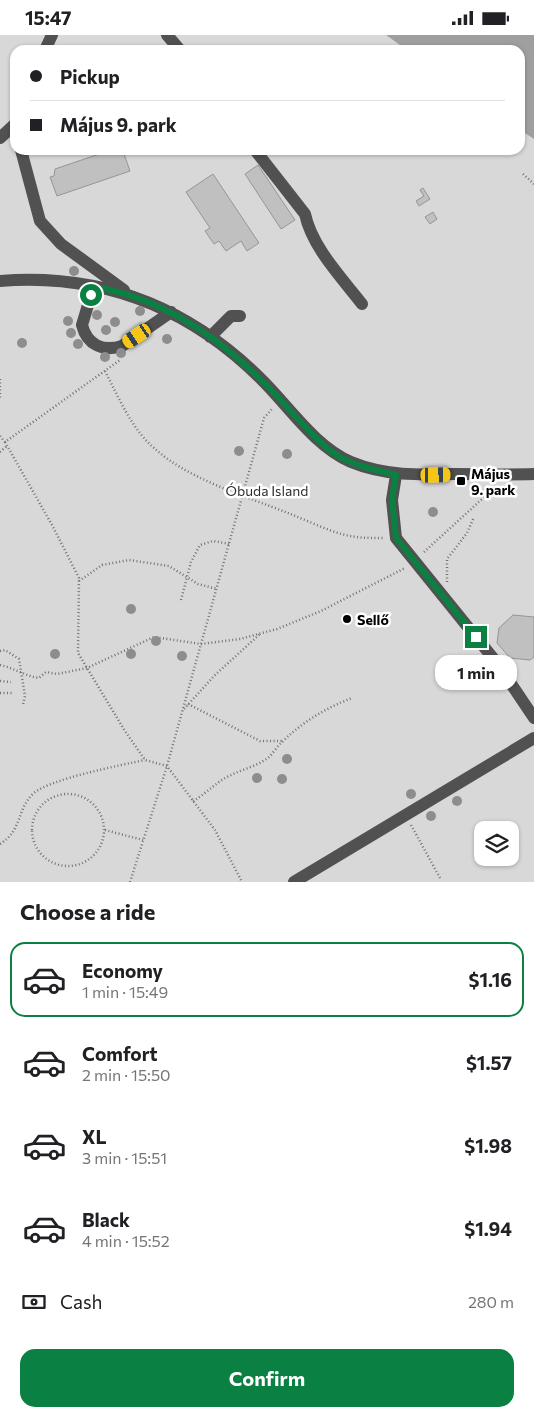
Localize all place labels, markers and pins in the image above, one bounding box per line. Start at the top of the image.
place label: Május 9. park [471,465,515,498]
marker: Május 9. park [455,475,467,487]
place label: Sellő [357,611,389,628]
marker: Sellő [341,613,353,625]

